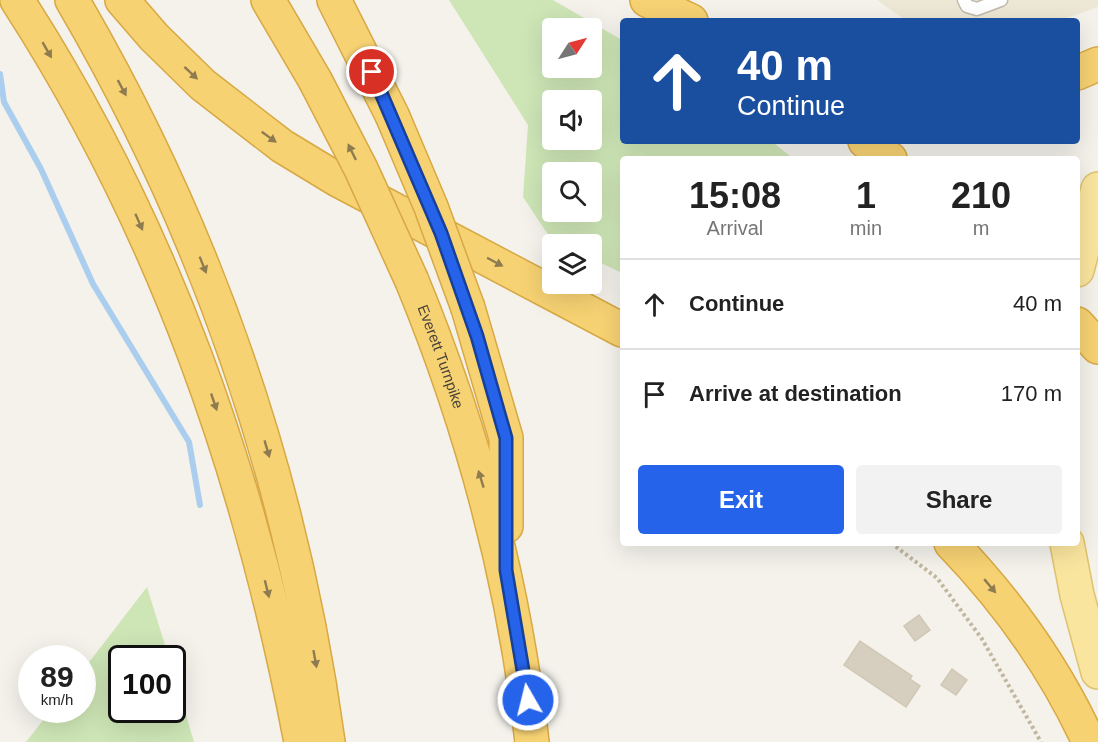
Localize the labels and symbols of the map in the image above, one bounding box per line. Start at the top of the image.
north arrow [542,18,602,78]
one-way arrow [42,42,53,58]
pin [346,46,397,97]
one-way arrow [183,66,198,80]
one-way arrow [117,79,127,96]
one-way arrow [261,131,277,143]
one-way arrow [348,143,357,160]
one-way arrow [135,213,144,230]
one-way arrow [198,256,208,274]
one-way arrow [487,257,504,267]
street label: Everett Turnpike [414,302,468,411]
one-way arrow [209,393,219,411]
one-way arrow [262,440,272,458]
one-way arrow [476,470,485,488]
one-way arrow [983,578,996,593]
one-way arrow [262,580,272,599]
speed limit sign: 100 [108,645,186,723]
one-way arrow [311,650,320,669]
position arrow [496,668,560,732]

